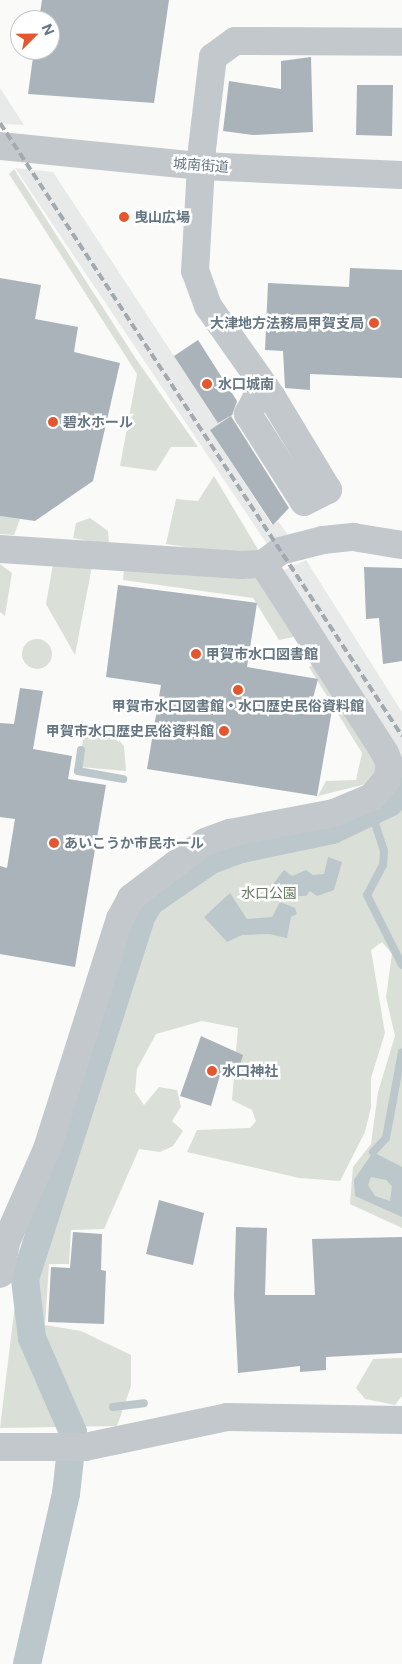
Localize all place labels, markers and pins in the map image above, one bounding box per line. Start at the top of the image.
place label: 曳山広場 [134,209,190,225]
marker: 曳山広場 [118,211,130,223]
place label: 大津地方法務局甲賀支局 [210,315,364,331]
marker: 大津地方法務局甲賀支局 [368,317,380,329]
place label: 水口城南 [218,376,274,392]
marker: 水口城南 [200,377,214,391]
place label: 碧水ホール [63,414,133,430]
marker: 碧水ホール [47,416,59,428]
place label: 甲賀市水口図書館 [206,646,318,662]
marker: 甲賀市水口図書館 [190,648,202,660]
marker: 甲賀市水口図書館・水口歴史民俗資料館 [232,684,244,696]
place label: 甲賀市水口図書館・水口歴史民俗資料館 [112,698,364,714]
place label: 甲賀市水口歴史民俗資料館 [46,723,214,739]
marker: 甲賀市水口歴史民俗資料館 [218,725,230,737]
place label: あいこうか市民ホール [64,835,204,851]
marker: あいこうか市民ホール [48,837,60,849]
place label: 水口神社 [222,1063,278,1079]
marker: 水口神社 [206,1065,218,1077]

